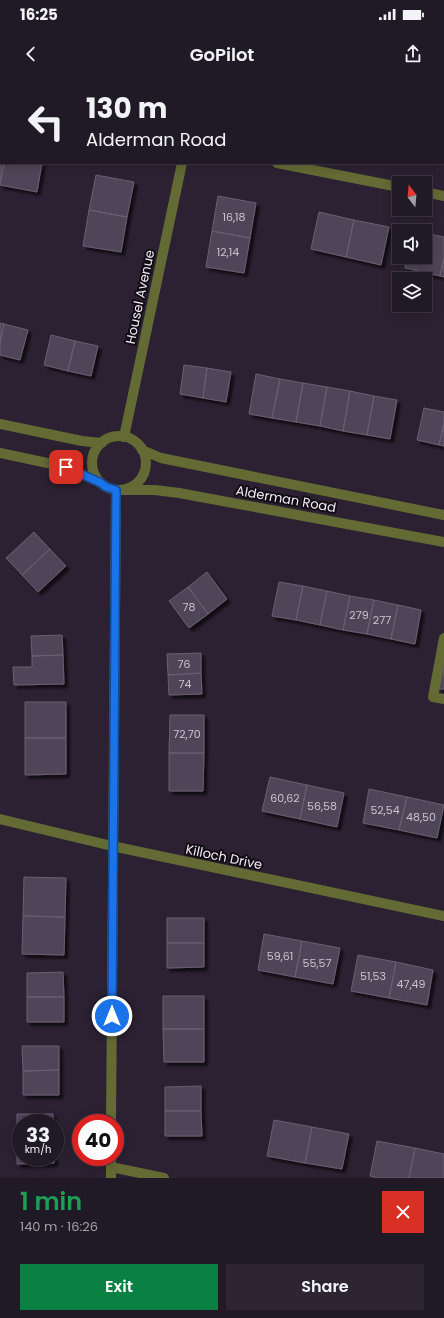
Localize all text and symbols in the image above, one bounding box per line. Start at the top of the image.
text: 16:25 [20,4,58,25]
text: GoPilot [190,42,254,67]
icon: back [20,43,42,65]
icon: share [402,43,424,65]
text: 130 m [86,89,167,128]
icon: left [20,96,72,148]
text: Alderman Road [86,127,226,152]
north arrow [392,176,432,216]
map controls [392,176,432,312]
house number: 16,18 [222,209,246,225]
button: sound [392,224,432,264]
house number: 12,14 [217,244,239,260]
street label: Housel Avenue [121,248,159,346]
button: layers [392,272,432,312]
pin [49,450,83,484]
icon: arrive [55,456,77,478]
street label: Alderman Road [234,481,338,517]
house number: 78 [183,599,196,615]
house number: 279 [349,607,369,623]
house number: 277 [373,612,391,628]
house number: 76 [178,656,191,672]
house number: 74 [179,676,192,692]
house number: 72,70 [173,726,201,742]
house number: 60,62 [270,790,300,806]
house number: 56,58 [307,798,337,814]
house number: 52,54 [370,802,400,818]
house number: 48,50 [406,809,436,825]
street label: Killoch Drive [184,840,264,874]
house number: 59,61 [267,948,293,964]
house number: 55,57 [303,955,331,971]
house number: 51,53 [360,968,386,984]
house number: 47,49 [397,976,426,992]
position arrow [91,995,133,1037]
speed limit sign: 40 [72,1114,124,1166]
text: 33 [26,1121,50,1149]
text: km/h [25,1142,51,1157]
text: 1 min [20,1185,82,1218]
button: close [382,1191,424,1233]
text: 140 m · 16:26 [20,1217,98,1236]
button: Exit [20,1264,218,1310]
button: Share [226,1264,424,1310]

